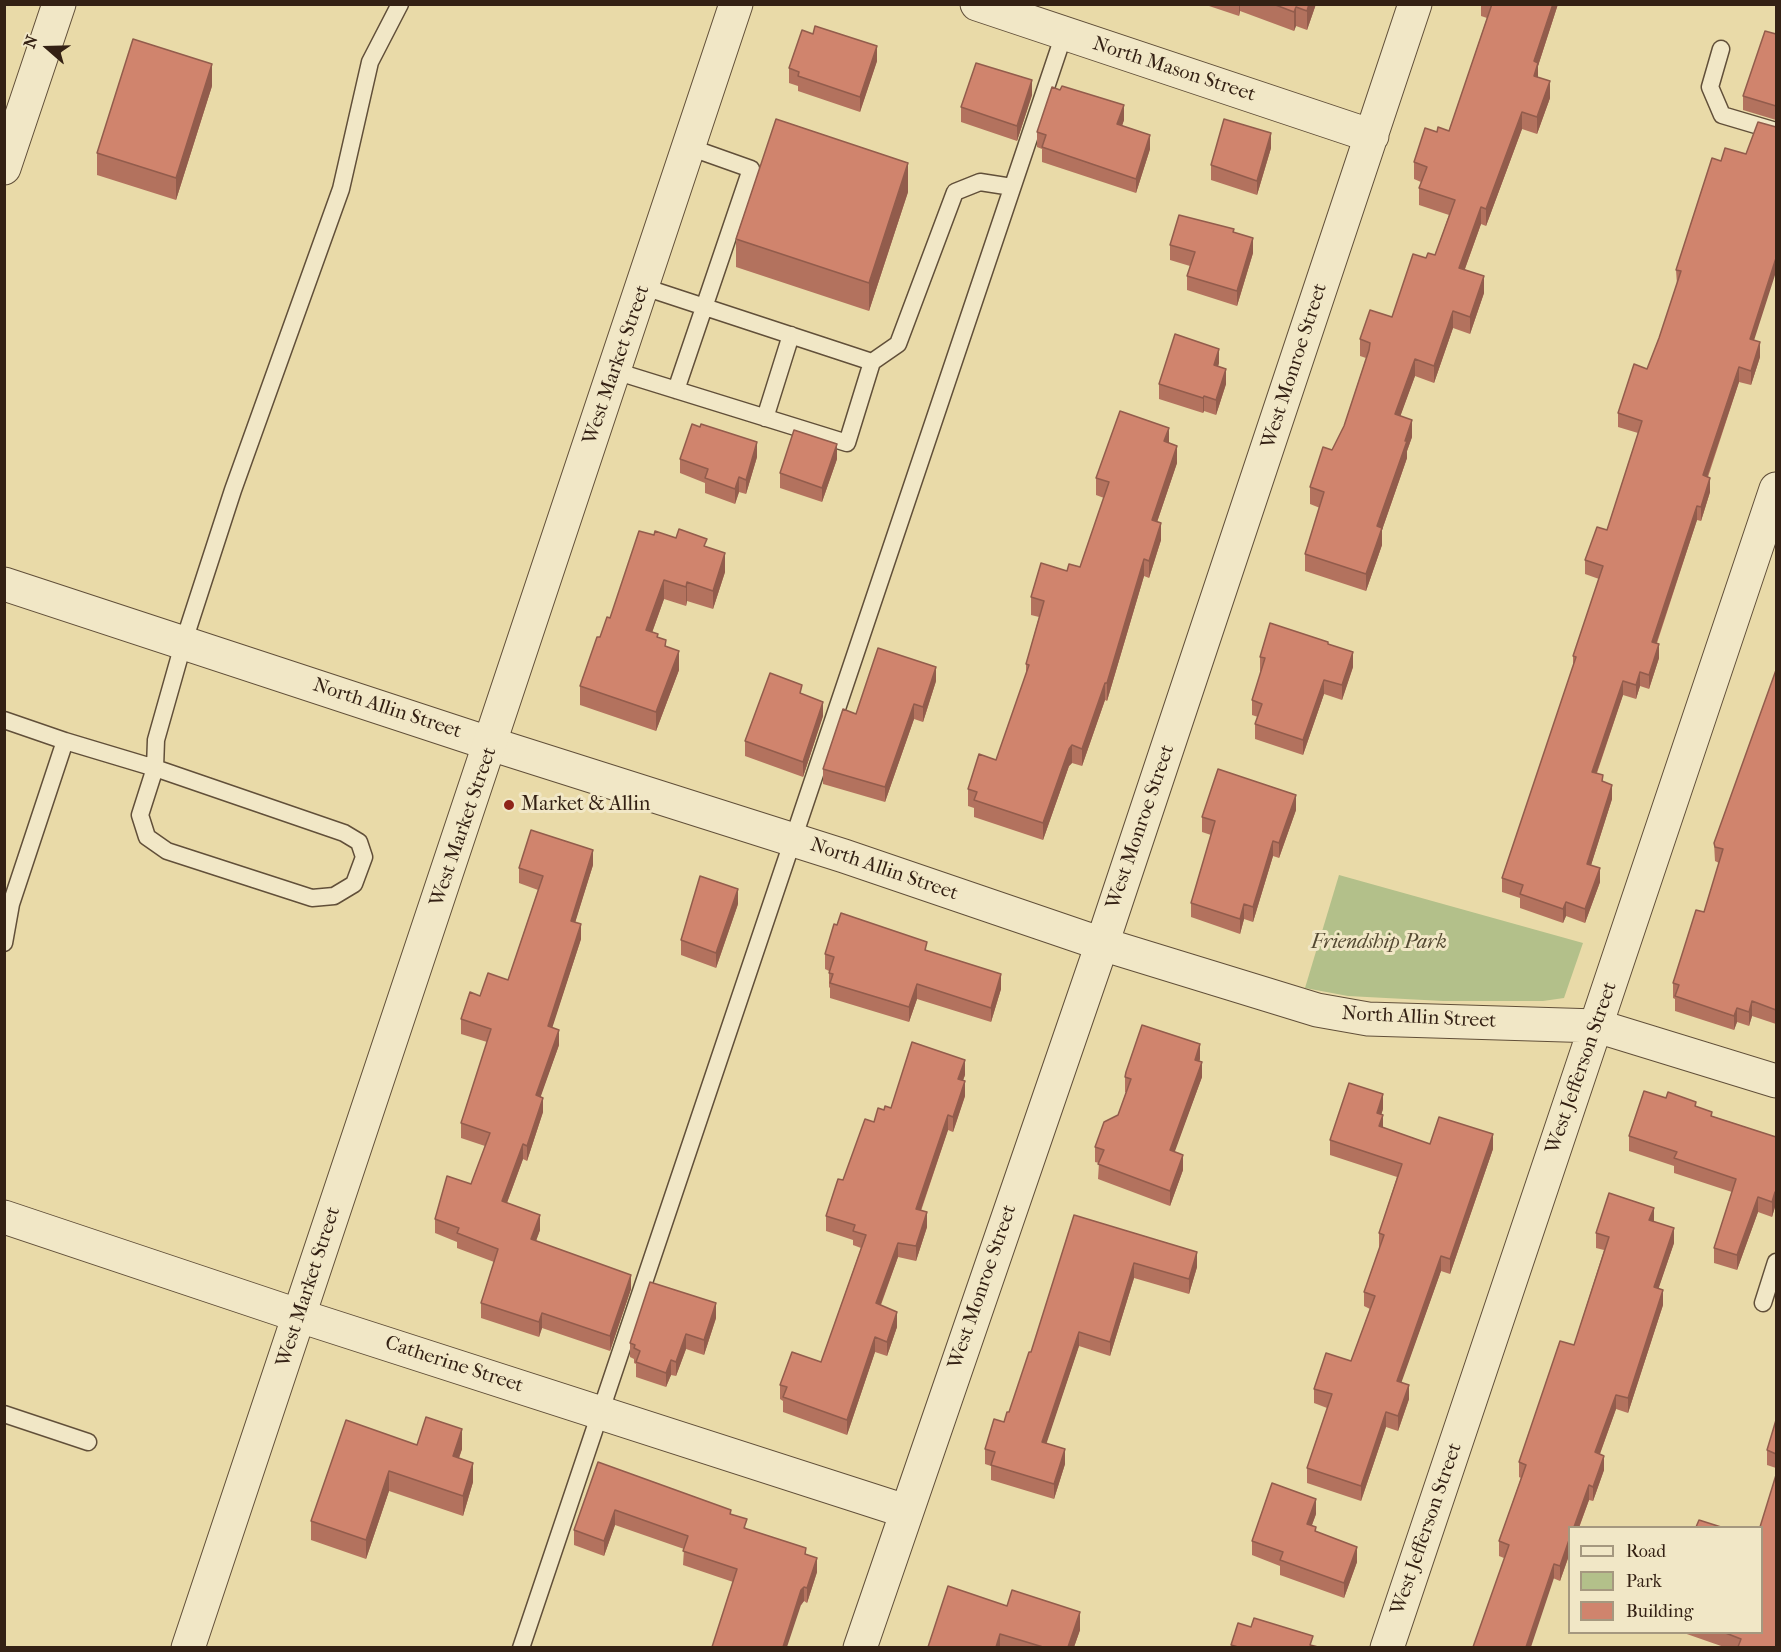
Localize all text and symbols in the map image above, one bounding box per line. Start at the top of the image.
north arrow [18,18,78,78]
street label: North Mason Street [1090,32,1258,108]
text: N [20,33,42,51]
street label: West Monroe Street [1257,280,1333,452]
street label: West Market Street [578,282,656,448]
street label: North Allin Street [310,674,464,744]
street label: West Monroe Street [1102,742,1180,912]
street label: West Market Street [425,744,503,910]
place label: Market & Allin [521,793,650,817]
marker: Market & Allin [502,798,516,812]
street label: North Allin Street [807,833,961,907]
park label: Friendship Park [1311,931,1447,955]
street label: West Jefferson Street [1541,979,1623,1157]
street label: North Allin Street [1341,1002,1497,1034]
street label: West Monroe Street [944,1202,1022,1372]
street label: West Market Street [272,1204,346,1370]
street label: Catherine Street [382,1331,526,1399]
street label: West Jefferson Street [1386,1440,1468,1618]
legend [1568,1526,1763,1634]
text: Road [1626,1541,1666,1562]
text: Park [1626,1571,1662,1592]
text: Building [1626,1601,1693,1622]

